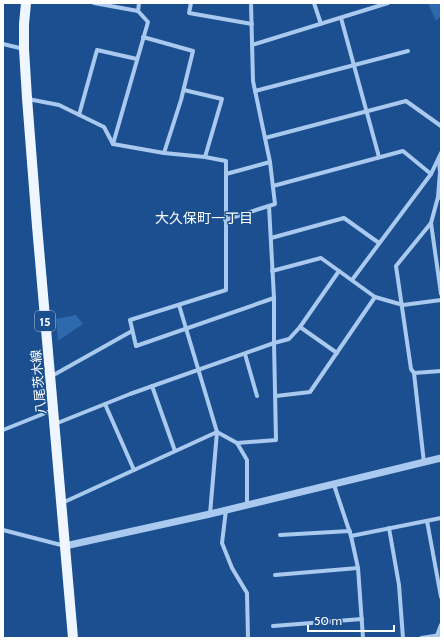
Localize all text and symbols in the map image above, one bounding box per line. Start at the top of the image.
district label: 大久保町一丁目 [155,209,253,227]
road number: 15 [35,311,55,331]
street label: 八尾茨木線 [27,349,49,415]
scale bar [308,607,394,633]
text: 50 m [314,613,342,628]

